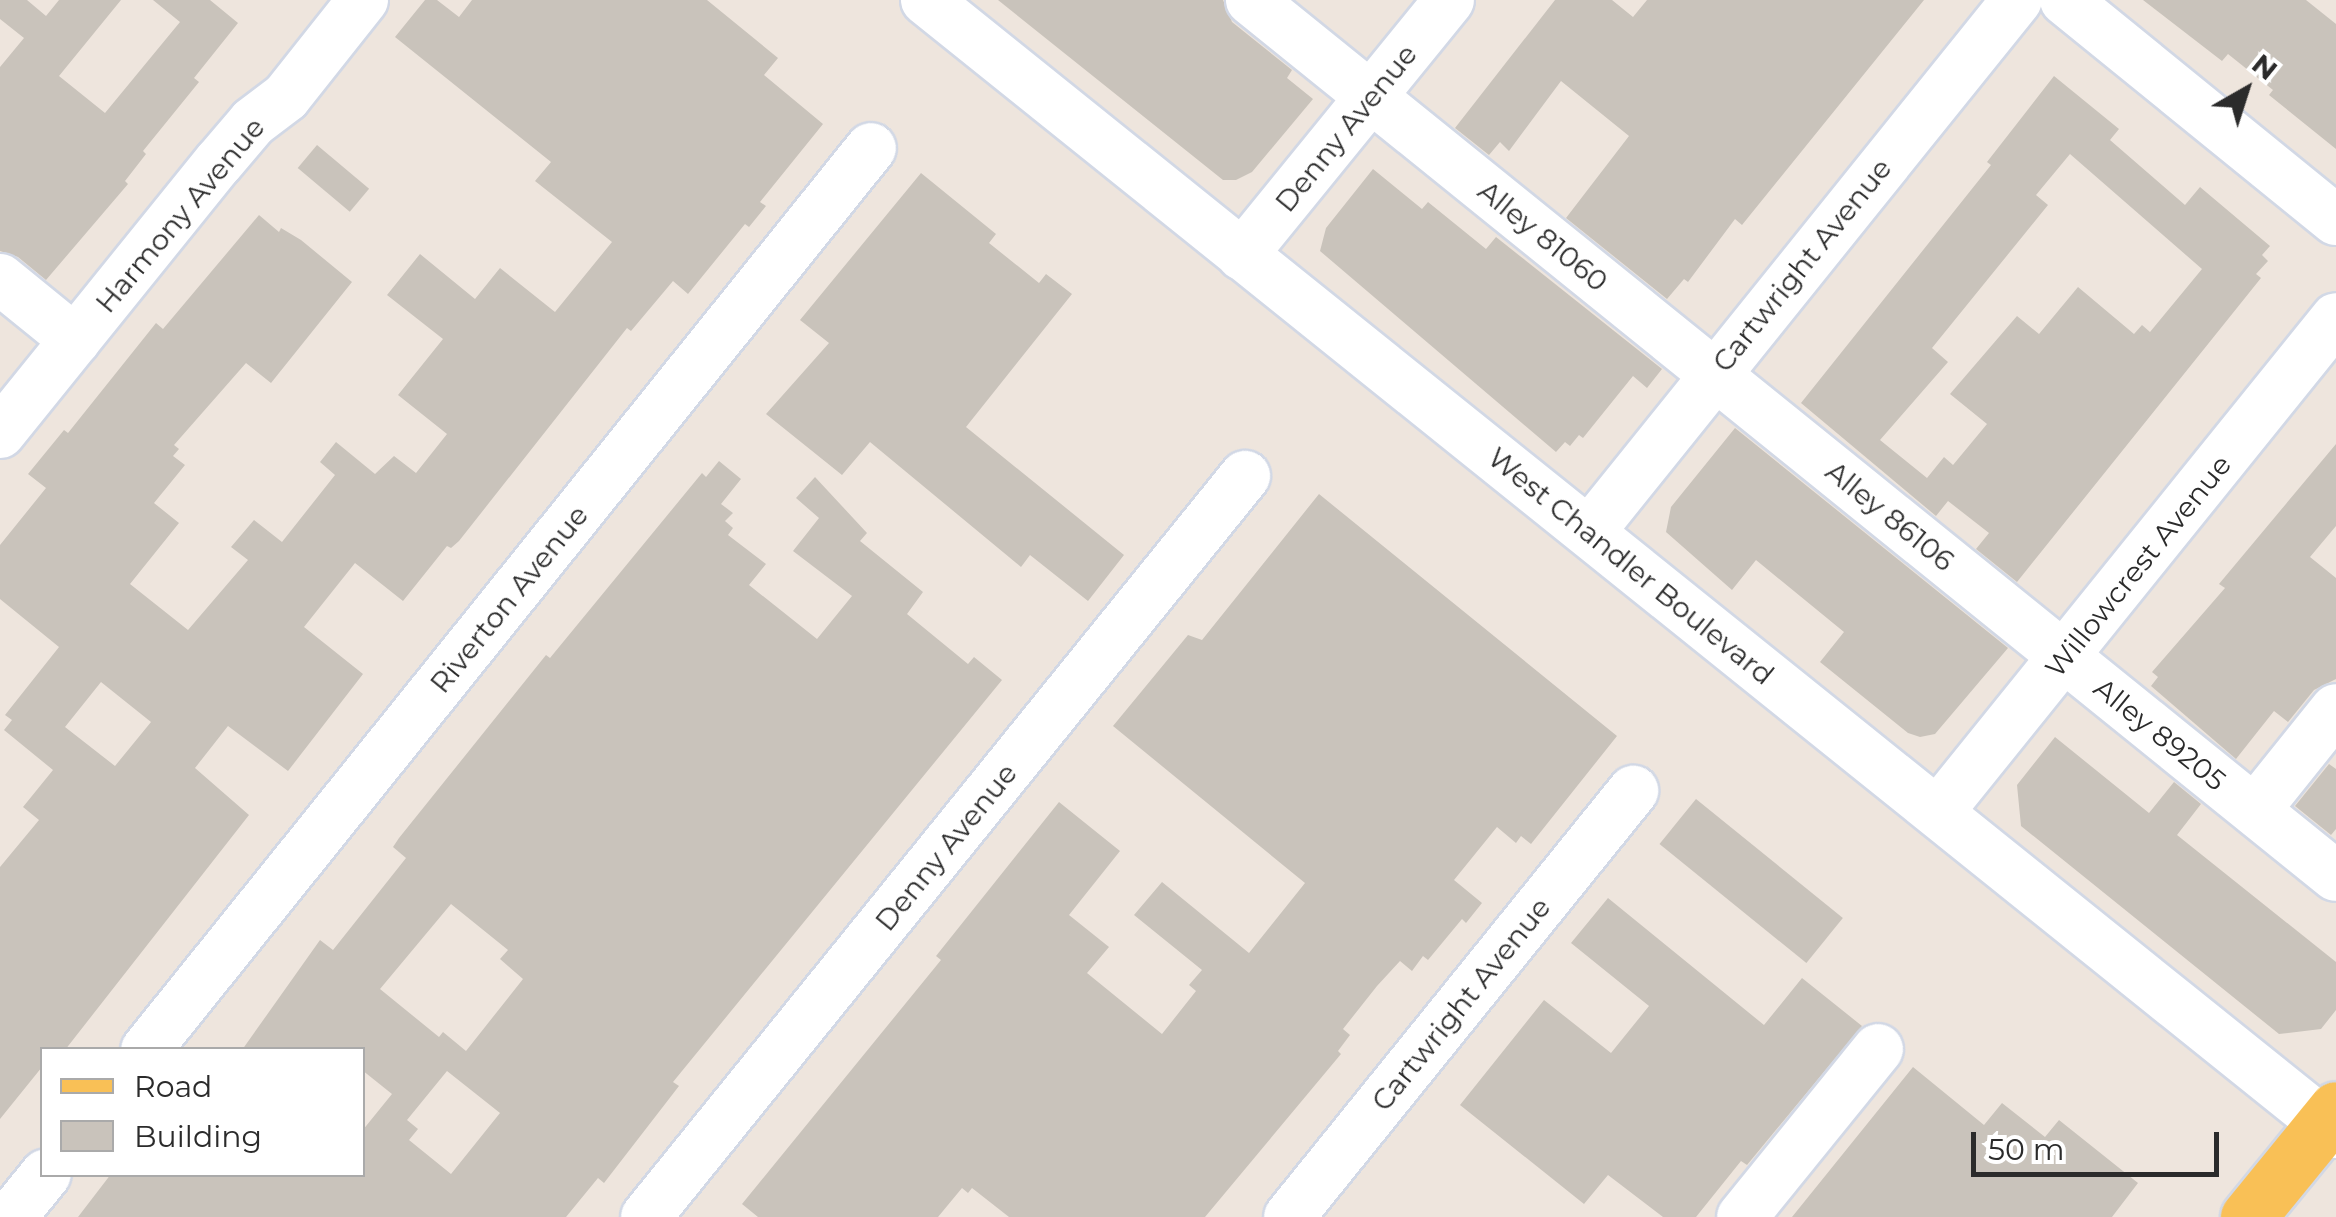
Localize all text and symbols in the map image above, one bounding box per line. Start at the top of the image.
street label: Denny Avenue [1268,38,1424,218]
north arrow [2196,40,2296,140]
text: N [2245,46,2284,87]
street label: Harmony Avenue [89,111,271,319]
street label: Cartwright Avenue [1706,152,1898,378]
street label: Alley 81060 [1472,174,1614,298]
street label: West Chandler Boulevard [1481,440,1781,692]
street label: Willowcrest Avenue [2038,448,2238,684]
street label: Alley 86106 [1819,454,1961,578]
street label: Riverton Avenue [423,499,595,699]
street label: Alley 89205 [2087,671,2233,797]
street label: Denny Avenue [868,757,1024,937]
street label: Cartwright Avenue [1365,891,1557,1117]
legend [40,1047,365,1177]
text: Road [134,1068,212,1105]
scale bar [1976,1112,2224,1174]
text: Building [134,1118,262,1155]
text: 50 m [1988,1131,2065,1168]

